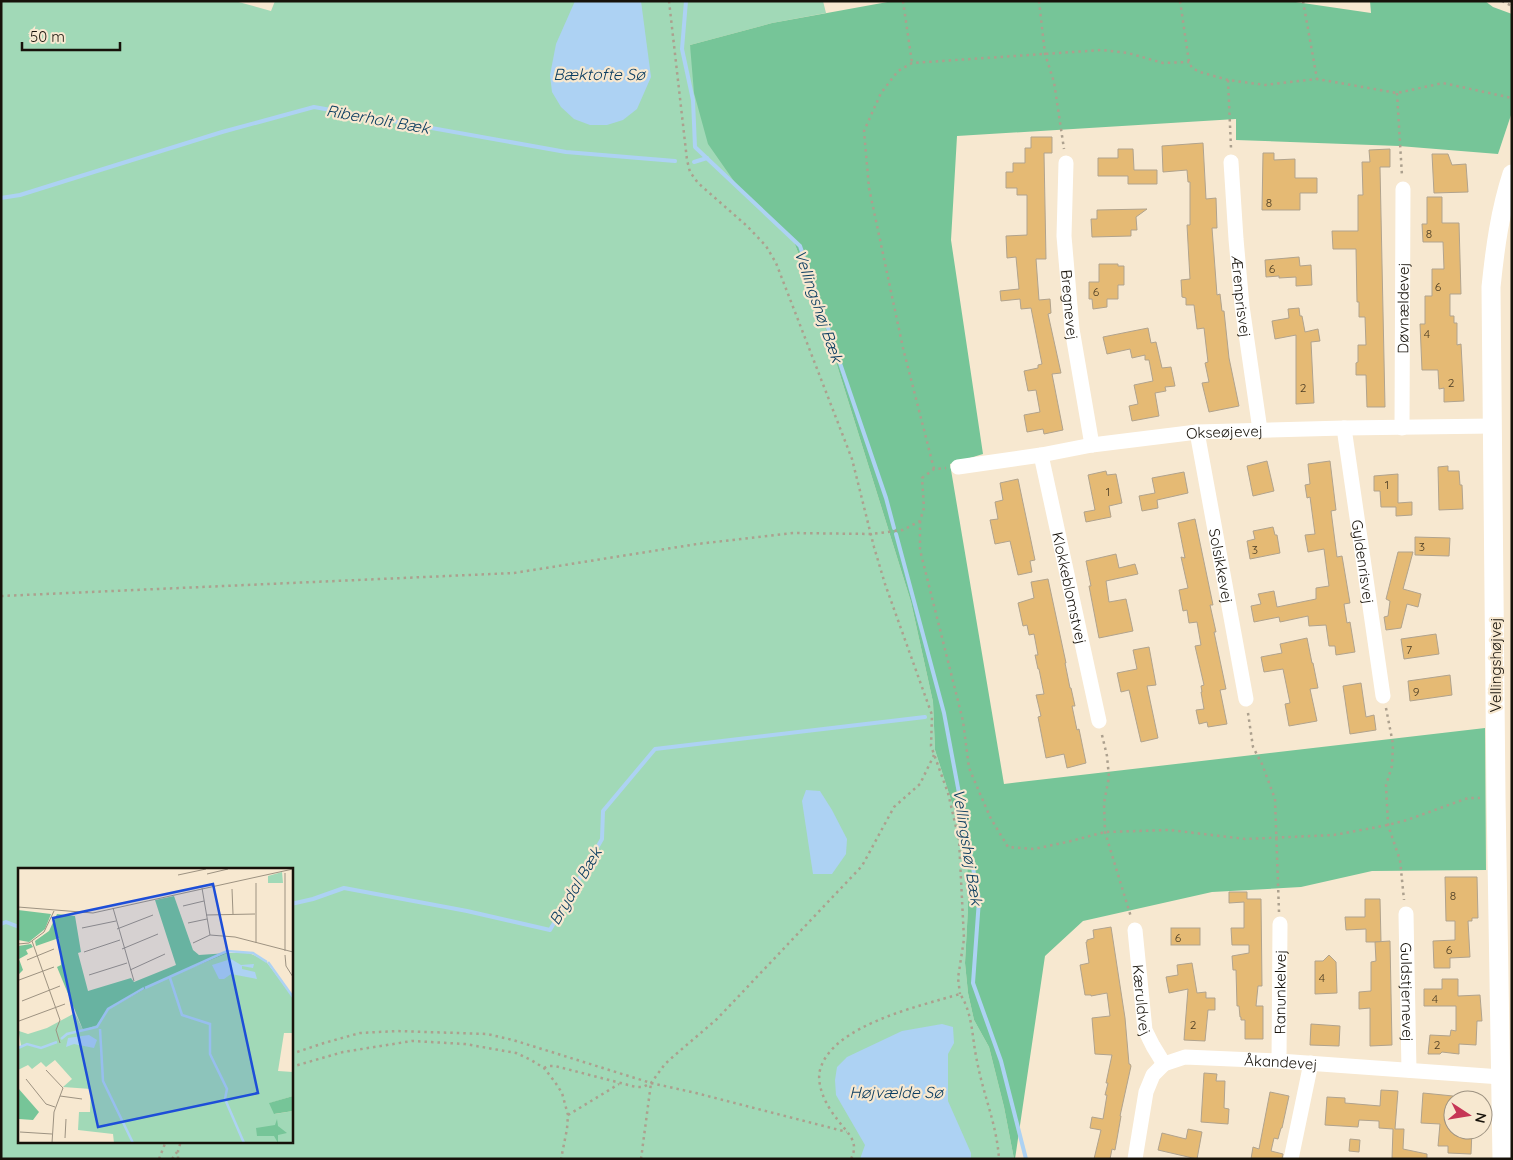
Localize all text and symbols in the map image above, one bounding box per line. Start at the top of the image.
scale bar [22,20,120,52]
text: 50 m [30,27,65,46]
water label: Bæktofte Sø [553,64,646,84]
water label: Riberholt Bæk [325,100,433,138]
house number: 8 [1266,195,1272,210]
house number: 8 [1426,226,1432,241]
water label: Vellingshøj Bæk [790,247,848,366]
street label: Ærenprisvej [1228,255,1256,339]
house number: 6 [1269,261,1276,276]
street label: Døvnældevej [1393,262,1412,354]
street label: Bregnevej [1057,269,1083,341]
house number: 6 [1435,279,1442,294]
house number: 6 [1093,284,1100,299]
house number: 4 [1424,326,1430,341]
house number: 2 [1448,375,1455,390]
house number: 2 [1300,380,1307,395]
street label: Okseøjevej [1185,421,1263,443]
house number: 1 [1385,477,1389,492]
house number: 1 [1106,484,1110,499]
street label: Gyldenrisvej [1348,518,1379,605]
street label: Solsikkevej [1205,527,1238,605]
street label: Klokkeblomstvej [1049,530,1091,646]
house number: 3 [1419,539,1425,554]
house number: 3 [1252,542,1258,557]
street label: Vellingshøjvej [1486,617,1505,713]
house number: 7 [1406,642,1412,657]
house number: 9 [1413,684,1420,699]
water label: Vellingshøj Bæk [949,787,987,908]
water label: Brydal Bæk [544,843,607,928]
inset map [18,868,292,1142]
house number: 8 [1450,888,1456,903]
house number: 6 [1175,930,1182,945]
street label: Guldstjernevej [1397,942,1418,1042]
house number: 6 [1446,942,1453,957]
street label: Ranunkelvej [1270,950,1289,1034]
street label: Kæruldvej [1129,963,1156,1039]
house number: 4 [1319,970,1325,985]
house number: 4 [1432,991,1438,1006]
house number: 2 [1190,1017,1197,1032]
house number: 2 [1434,1037,1441,1052]
street label: Åkandevej [1244,1050,1318,1073]
water label: Højvælde Sø [849,1082,944,1102]
north arrow [1443,1090,1493,1140]
text: N [1471,1111,1491,1125]

